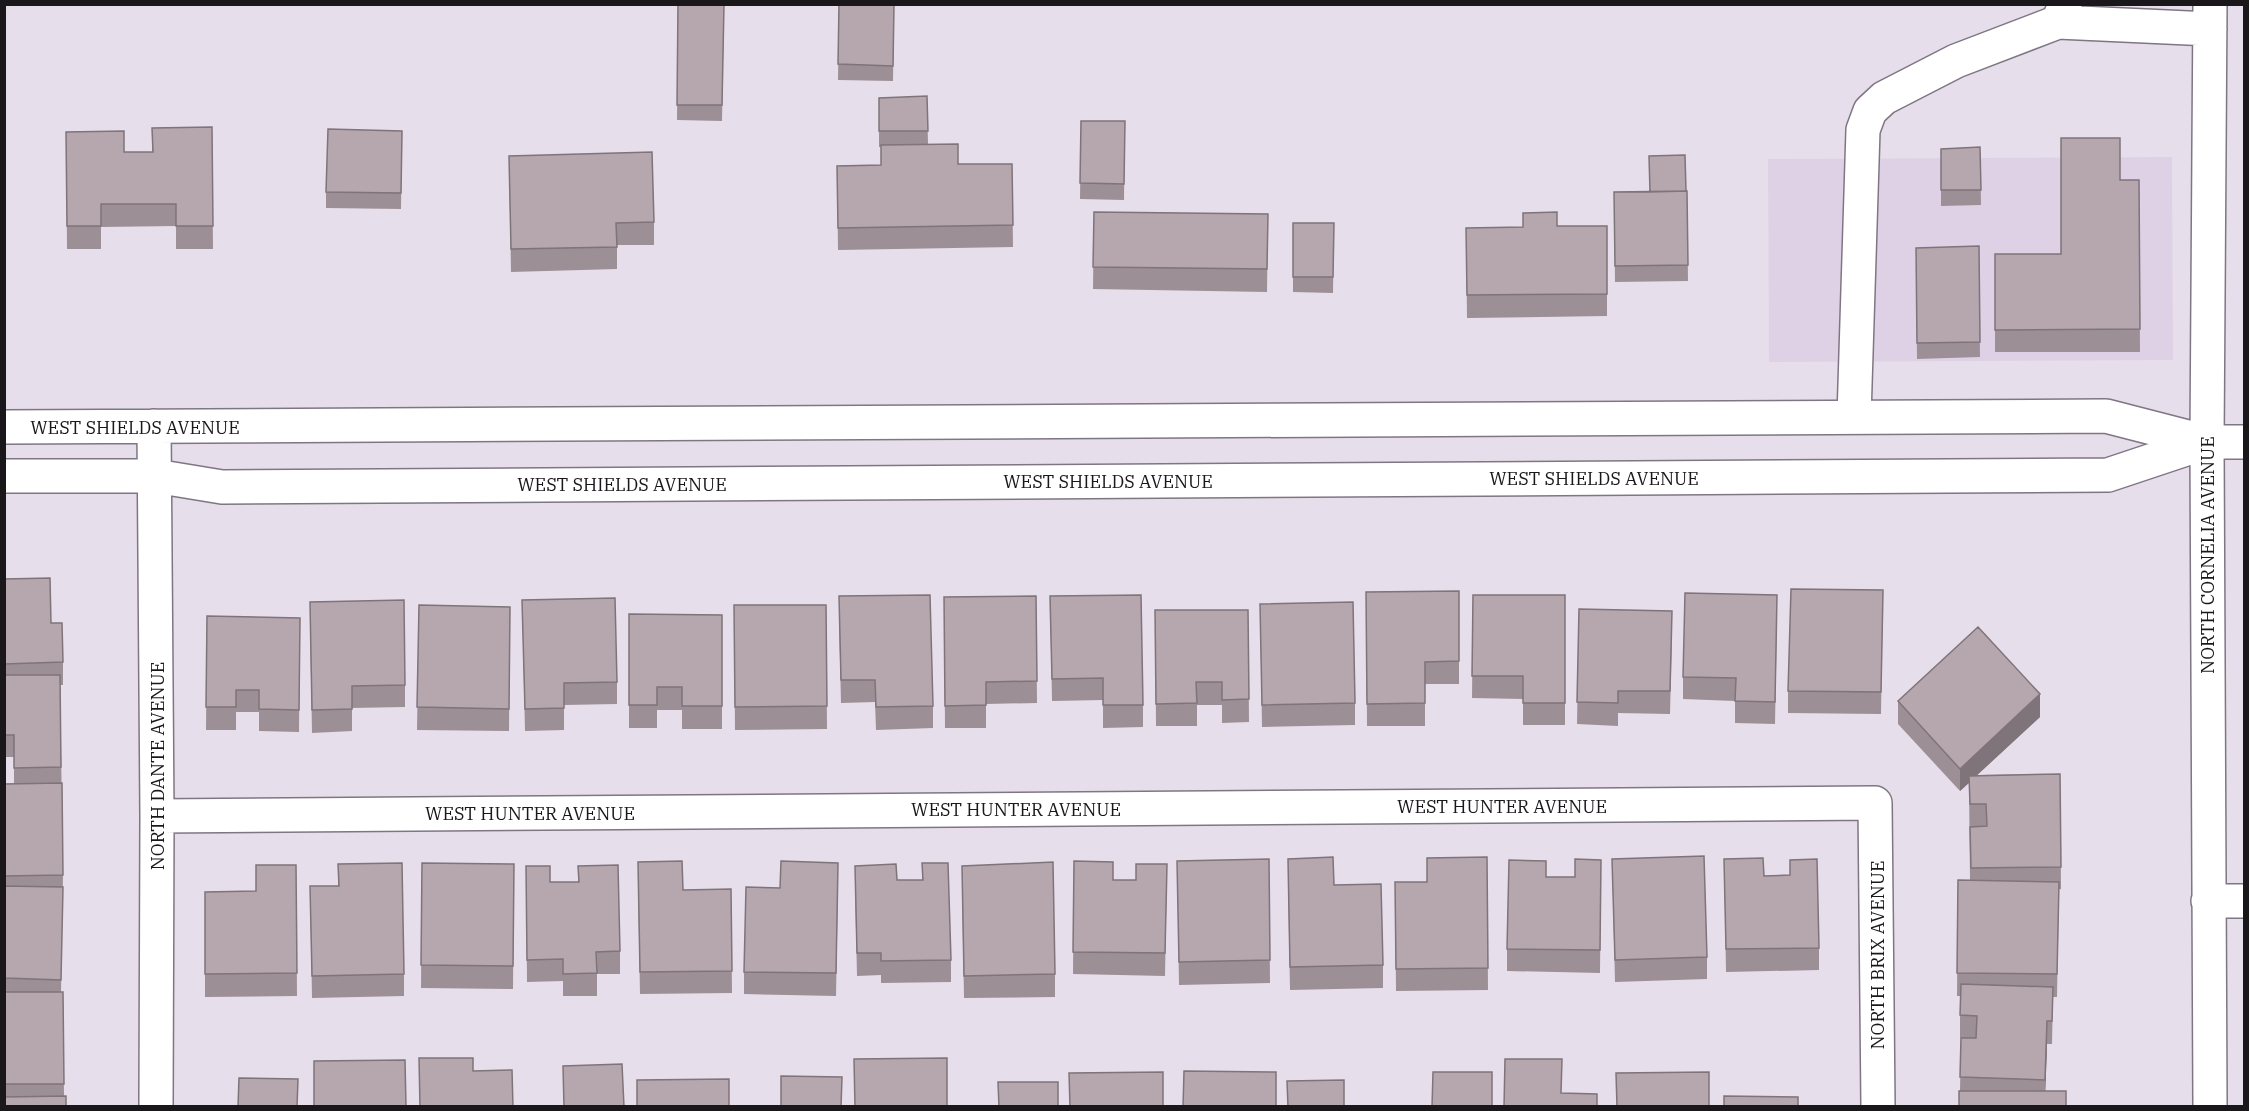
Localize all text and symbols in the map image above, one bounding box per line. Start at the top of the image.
street label: WEST SHIELDS AVENUE [30,416,240,439]
street label: NORTH CORNELIA AVENUE [2196,436,2219,674]
street label: WEST SHIELDS AVENUE [1489,467,1699,490]
street label: WEST SHIELDS AVENUE [1003,470,1213,493]
street label: WEST SHIELDS AVENUE [517,473,727,496]
street label: NORTH DANTE AVENUE [146,662,169,870]
street label: WEST HUNTER AVENUE [1397,795,1607,818]
street label: WEST HUNTER AVENUE [911,798,1121,821]
street label: WEST HUNTER AVENUE [425,802,635,825]
street label: NORTH BRIX AVENUE [1866,861,1889,1049]

